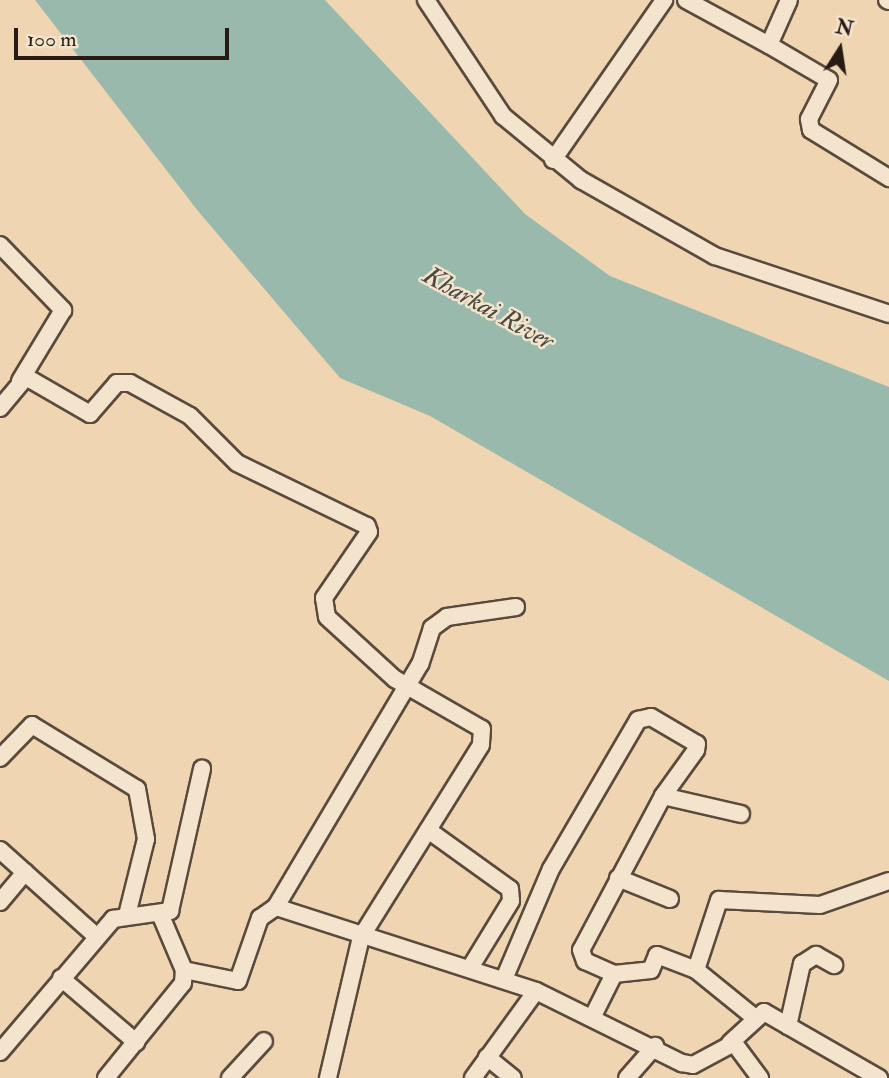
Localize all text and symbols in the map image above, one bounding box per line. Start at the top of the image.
scale bar [18,14,233,58]
north arrow [805,14,875,84]
text: N [834,15,855,42]
text: 100 m [27,26,77,53]
water label: Kharkai River [417,260,559,358]

